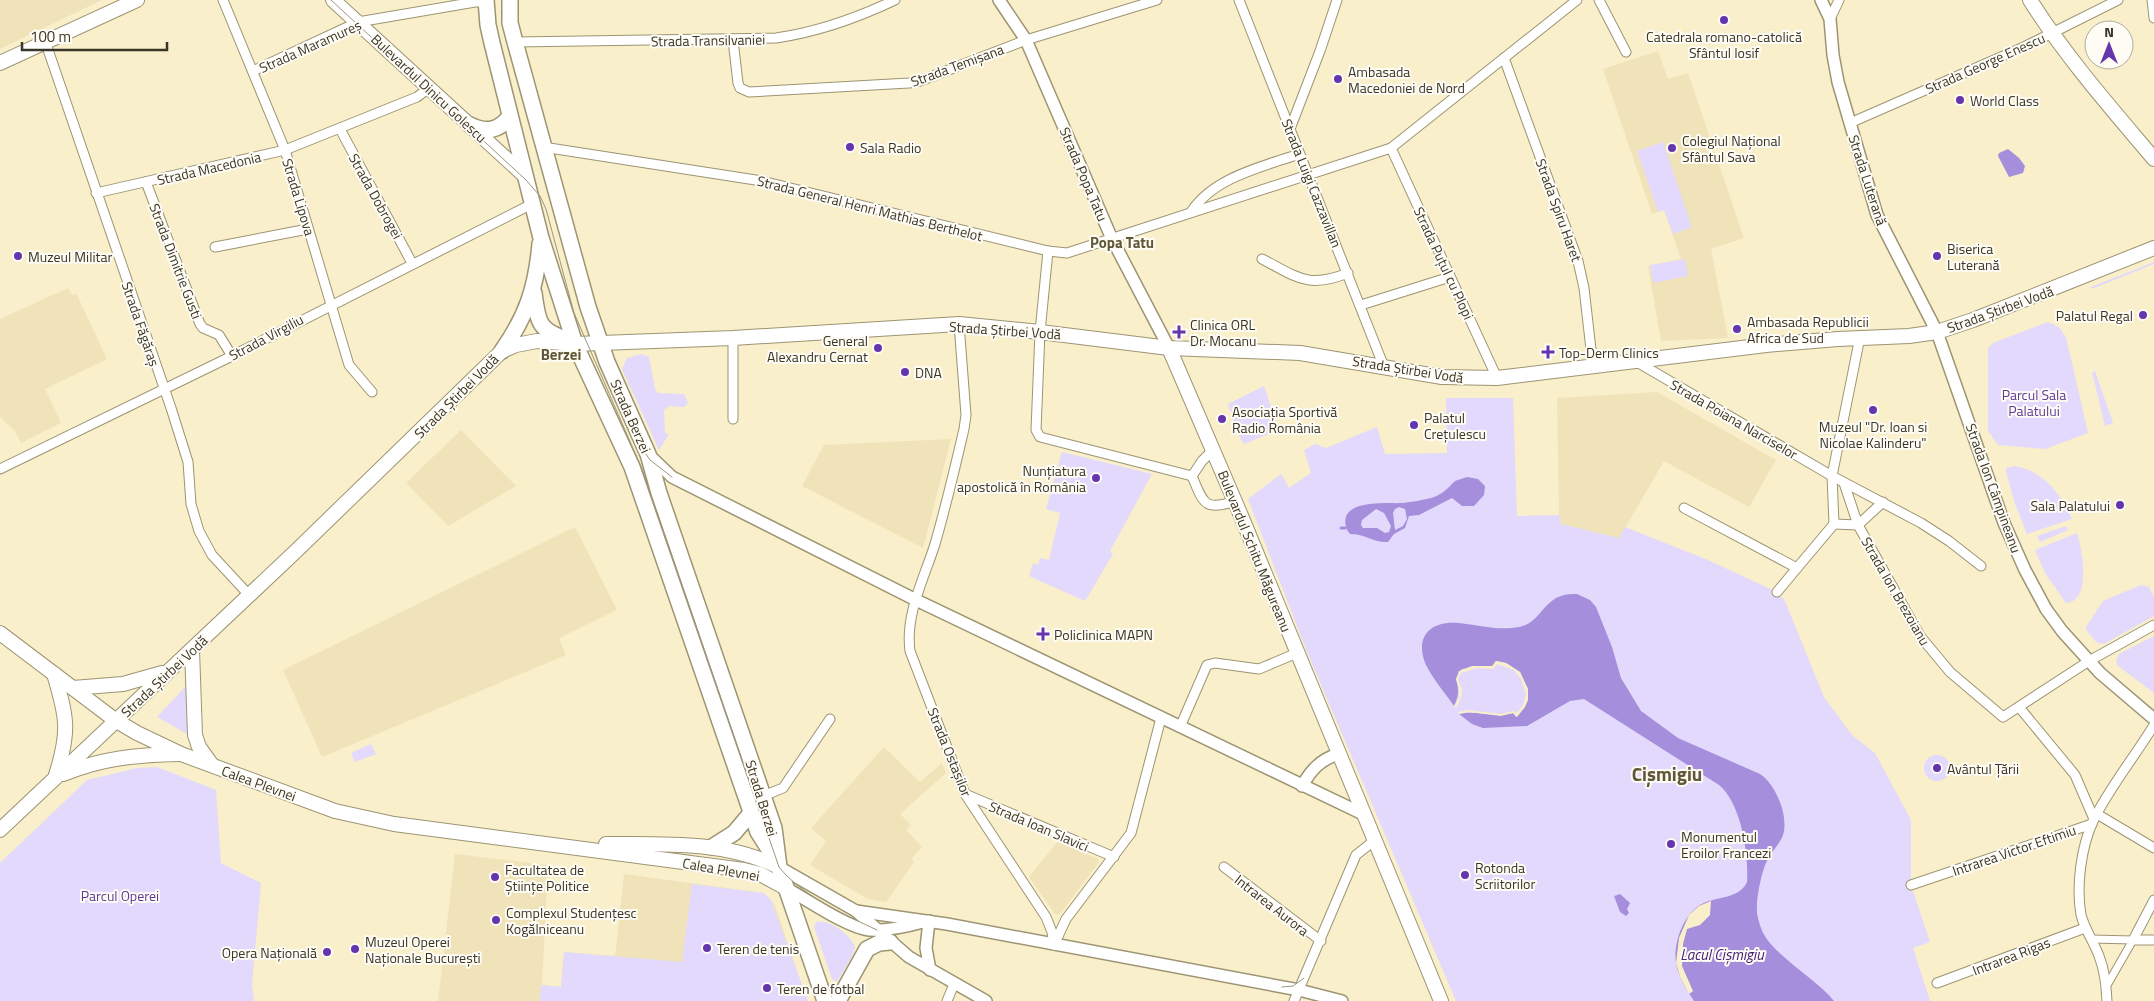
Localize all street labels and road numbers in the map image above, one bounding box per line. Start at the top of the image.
street label: Strada Maramureș [256,14,364,78]
street label: Strada George Enescu [1922,27,2048,99]
street label: Bulevardul Dinicu Golescu [366,29,492,147]
street label: Strada Transilvaniei [651,29,765,51]
street label: Strada Temișana [907,38,1007,92]
street label: Strada Luigi Cazzavillan [1277,115,1347,251]
street label: Strada Popa Tatu [1055,124,1113,224]
street label: Strada Luterană [1843,132,1893,228]
street label: Strada Macedonia [155,146,263,190]
street label: Strada Dobrogei [344,149,408,243]
street label: Strada Lipova [277,156,321,238]
street label: Strada Spiru Haret [1531,156,1587,265]
street label: Strada General Henri Mathias Berthelot [755,170,985,246]
street label: Strada Dimitrie Gusti [144,200,208,322]
street label: Strada Puțul cu Plopi [1409,203,1479,323]
street label: Strada Făgăraș [117,279,165,369]
street label: Strada Știrbei Vodă [1944,280,2056,338]
street label: Strada Virgiliu [225,309,307,365]
street label: Strada Știrbei Vodă [948,316,1062,344]
street label: Strada Știrbei Vodă [409,349,503,443]
street label: Strada Știrbei Vodă [1351,350,1465,388]
street label: Strada Poiana Narciselor [1666,374,1802,464]
street label: Strada Berzei [605,376,657,456]
street label: Strada Ion Câmpineanu [1961,420,2027,556]
street label: Bulevardul Schitu Măgureanu [1213,467,1297,635]
street label: Strada Ion Brezoianu [1856,533,1936,649]
street label: Strada Știrbei Vodă [116,630,212,722]
street label: Strada Ostașilor [923,704,977,800]
street label: Strada Berzei [740,757,784,839]
street label: Calea Plevnei [219,760,299,806]
street label: Strada Ioan Slavici [986,795,1092,857]
street label: Intrarea Victor Eftimiu [1949,819,2079,881]
street label: Calea Plevnei [681,852,761,886]
street label: Intrarea Aurora [1230,869,1314,941]
street label: Intrarea Rigas [1969,932,2053,980]

